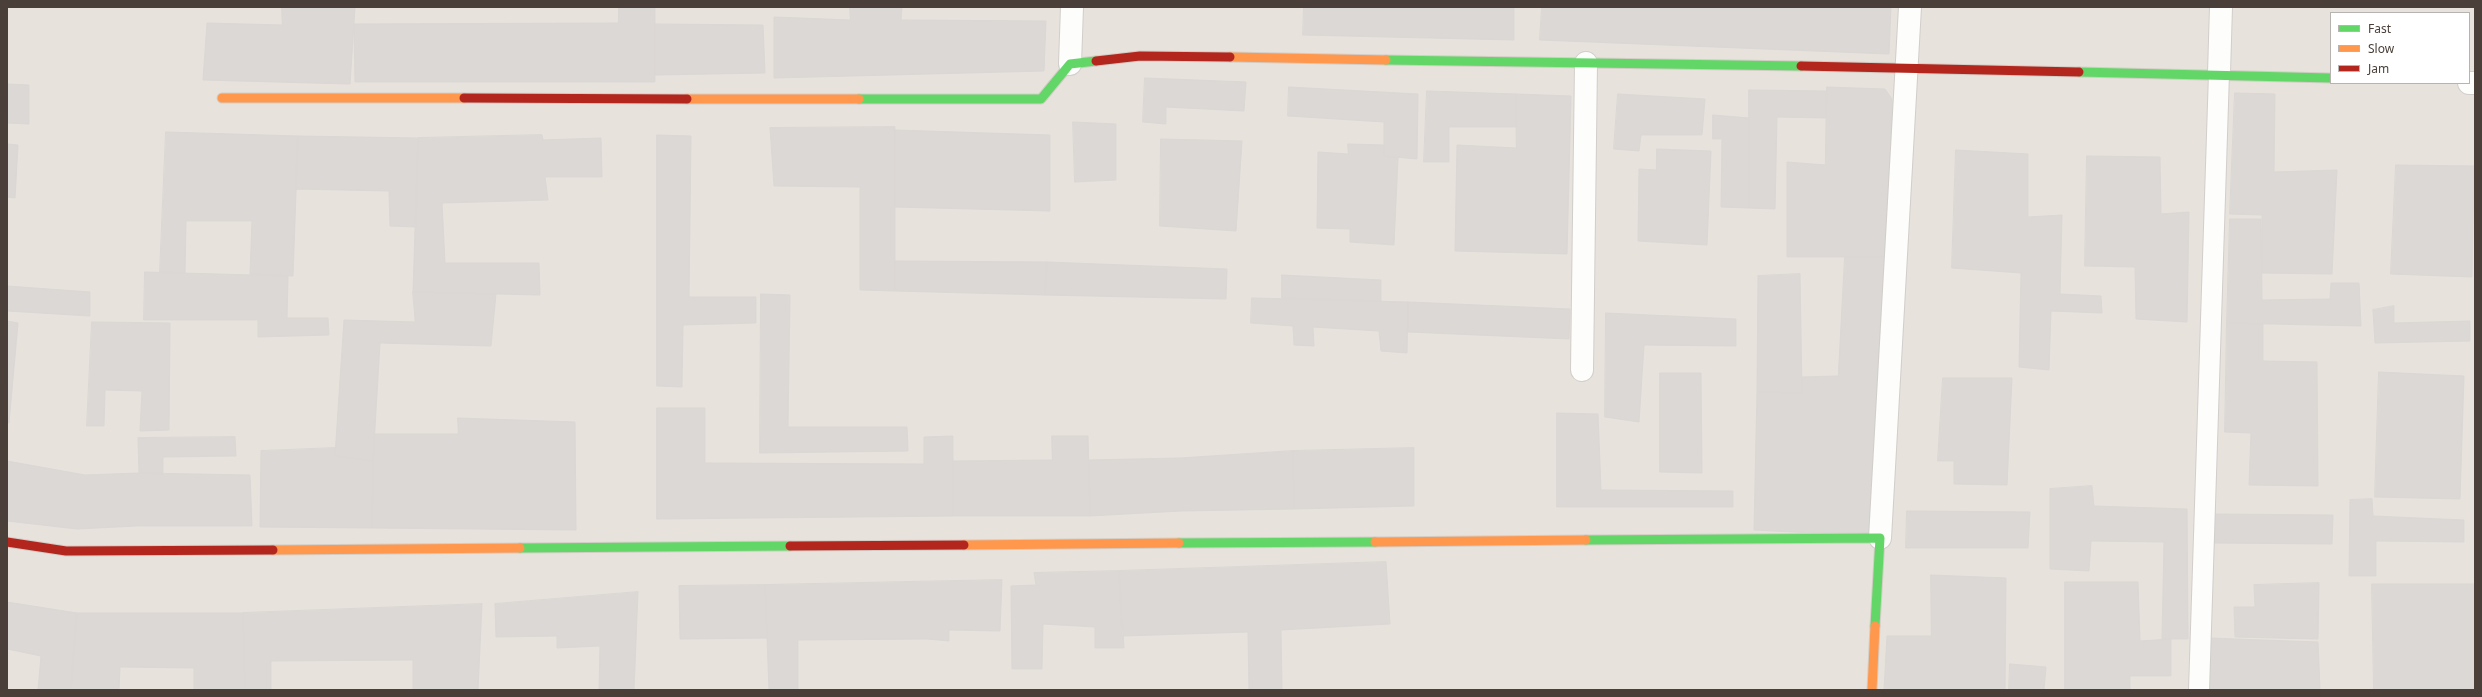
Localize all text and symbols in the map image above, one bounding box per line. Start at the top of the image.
legend [2330,12,2470,84]
text: Fast [2368,20,2391,37]
text: Slow [2368,40,2394,57]
text: Jam [2368,60,2389,77]

